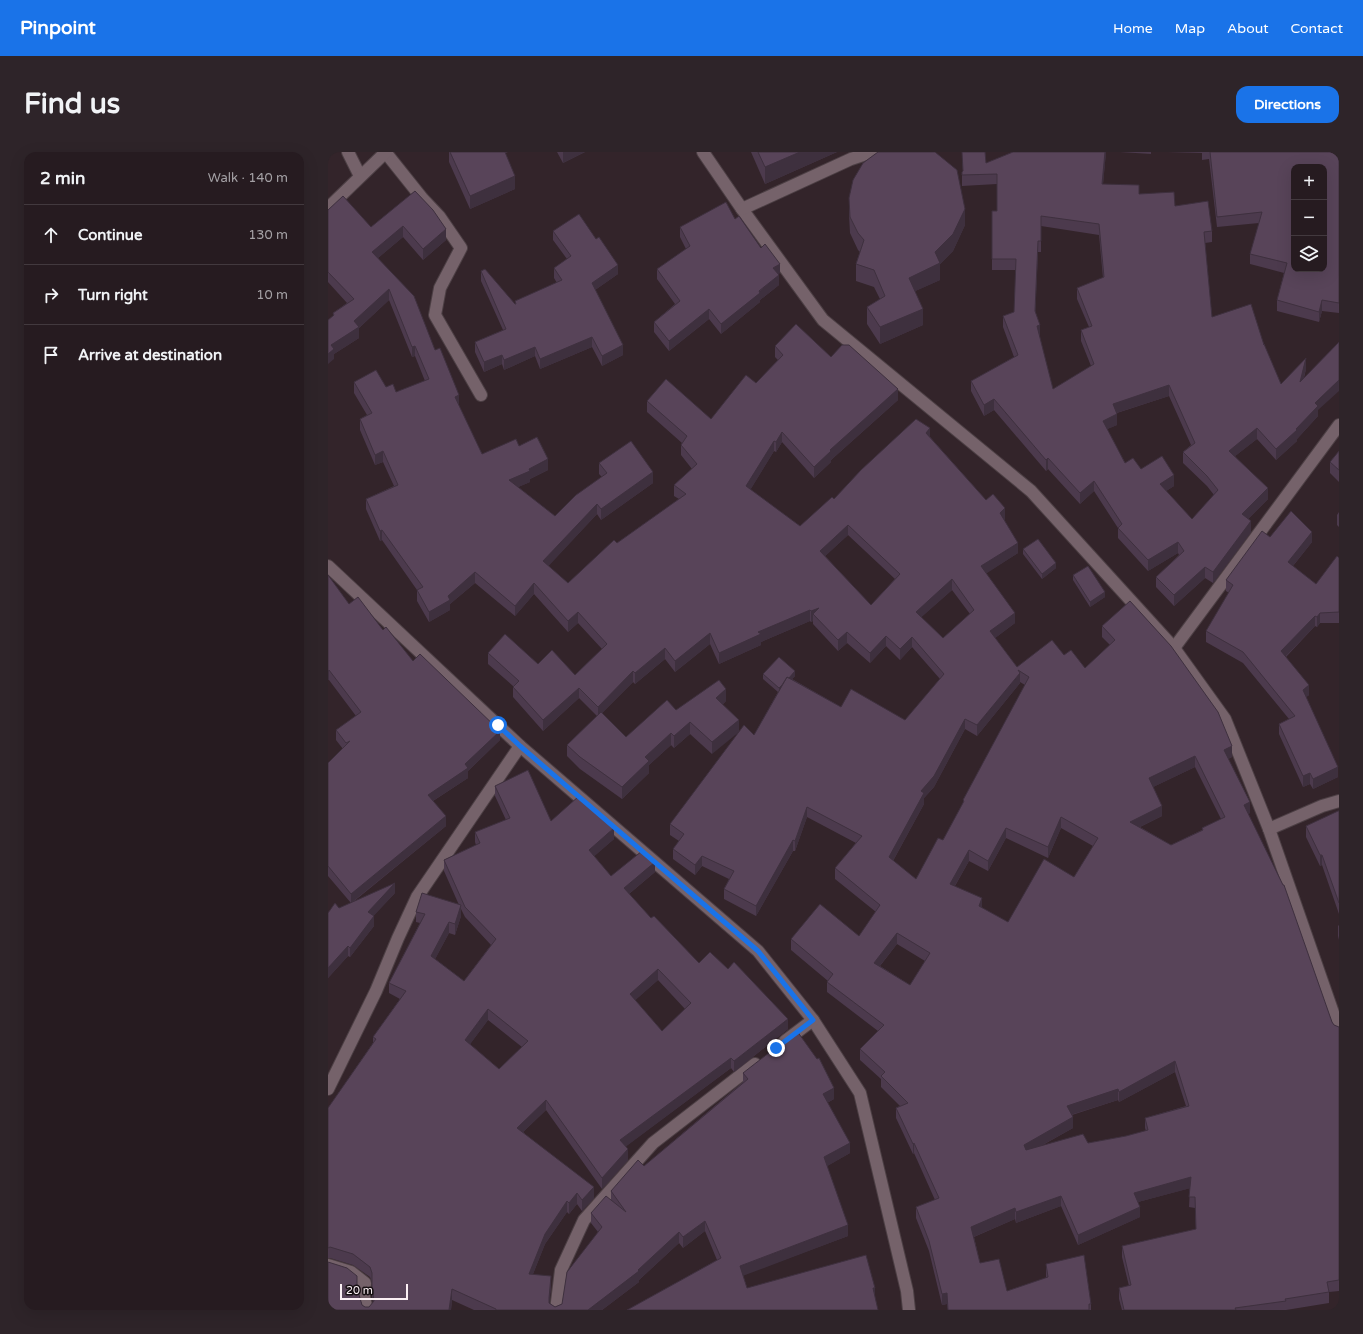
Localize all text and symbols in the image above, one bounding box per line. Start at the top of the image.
text: Pinpoint [20,17,96,39]
text: Home [1113,20,1153,37]
text: Map [1175,20,1205,37]
text: About [1227,20,1269,37]
text: Contact [1291,20,1343,37]
button: Directions [1236,86,1339,123]
text: Find us [24,87,120,121]
map controls [1291,164,1327,272]
button: + [1291,164,1327,200]
text: 2 min [40,168,85,189]
text: Walk · 140 m [208,170,288,186]
button: − [1291,200,1327,236]
icon: ahead [40,224,62,246]
text: Continue [78,226,142,244]
text: 130 m [248,227,288,243]
button: layers [1291,236,1327,272]
icon: right [40,284,62,306]
text: Turn right [78,286,148,304]
text: 10 m [256,287,288,303]
icon: arrive [40,344,62,366]
text: Arrive at destination [78,346,222,364]
route start [489,716,507,734]
route end [767,1039,785,1057]
scale bar [340,1282,408,1301]
text: 20 m [346,1284,373,1297]

